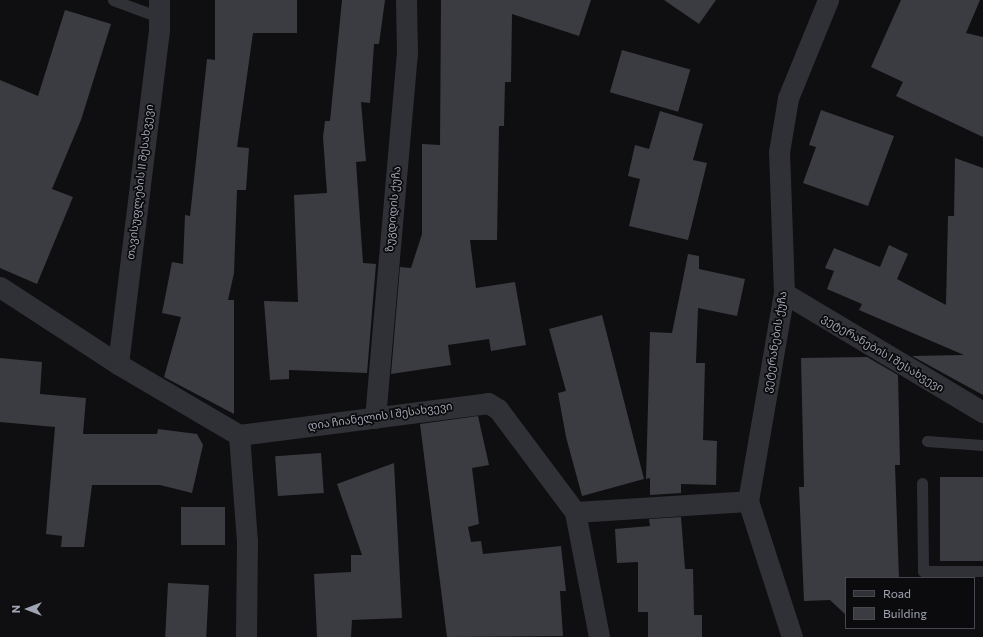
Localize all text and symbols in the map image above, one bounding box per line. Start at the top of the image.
street label: თავისუფლების II შესახვევი [124,104,156,260]
street label: ზუგდიდის ქუჩა [383,166,403,252]
street label: ვეტერანების ქუჩა [760,290,790,394]
street label: ვეტერანების I შესახვევი [820,311,946,395]
street label: დია ჩიანელის I შესახვევი [307,399,453,433]
legend [845,577,975,629]
text: Road [883,586,911,600]
north arrow [8,589,48,629]
text: N [9,605,22,613]
text: Building [883,606,927,620]

